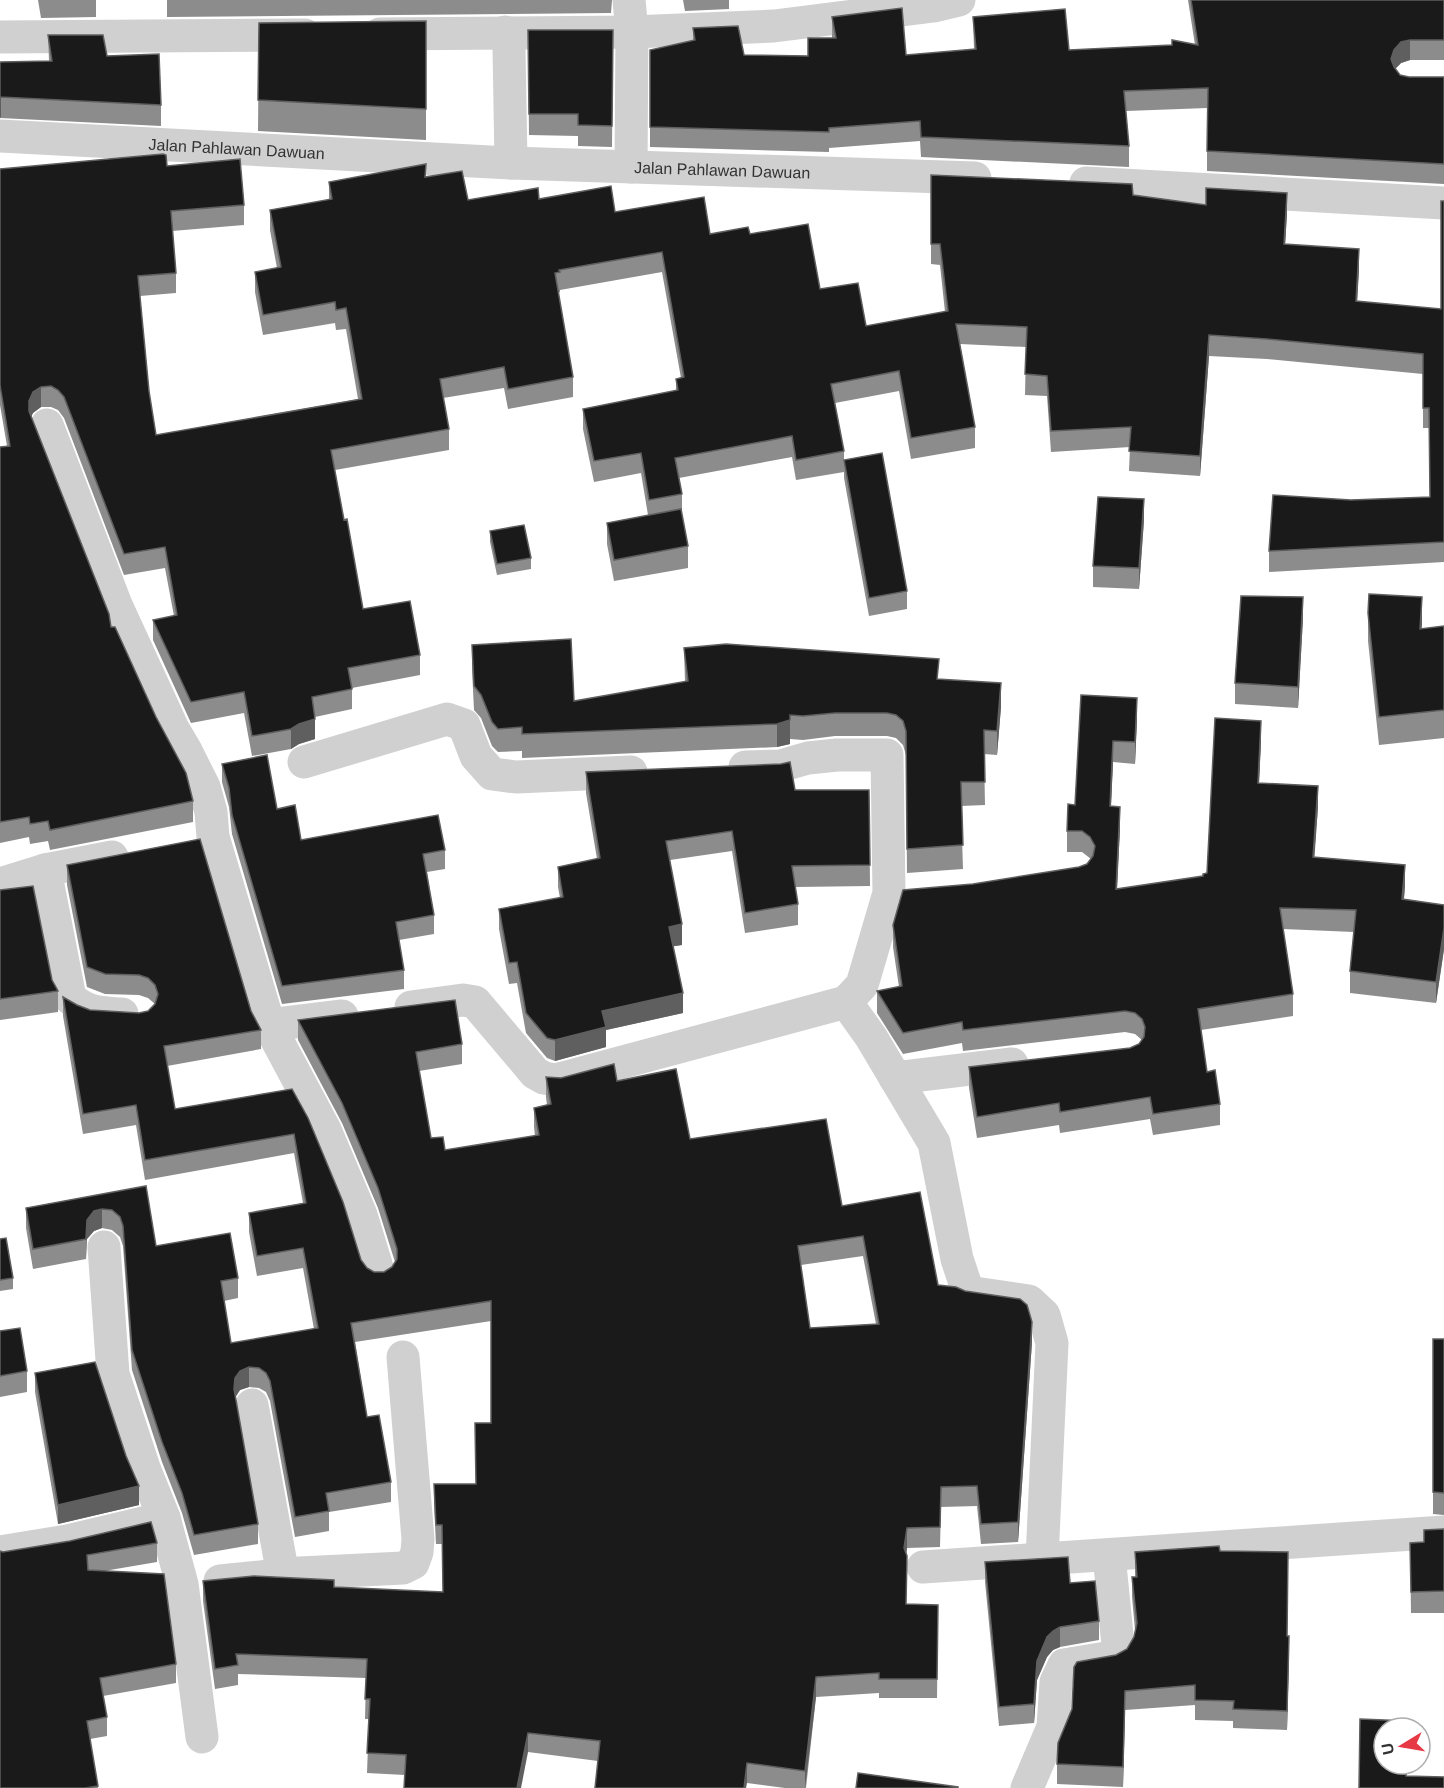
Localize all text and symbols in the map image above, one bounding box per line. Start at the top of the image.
street label: Jalan Pahlawan Dawuan [148,136,325,162]
street label: Jalan Pahlawan Dawuan [634,159,811,182]
north arrow [1372,1716,1432,1776]
text: U [1378,1741,1397,1756]

